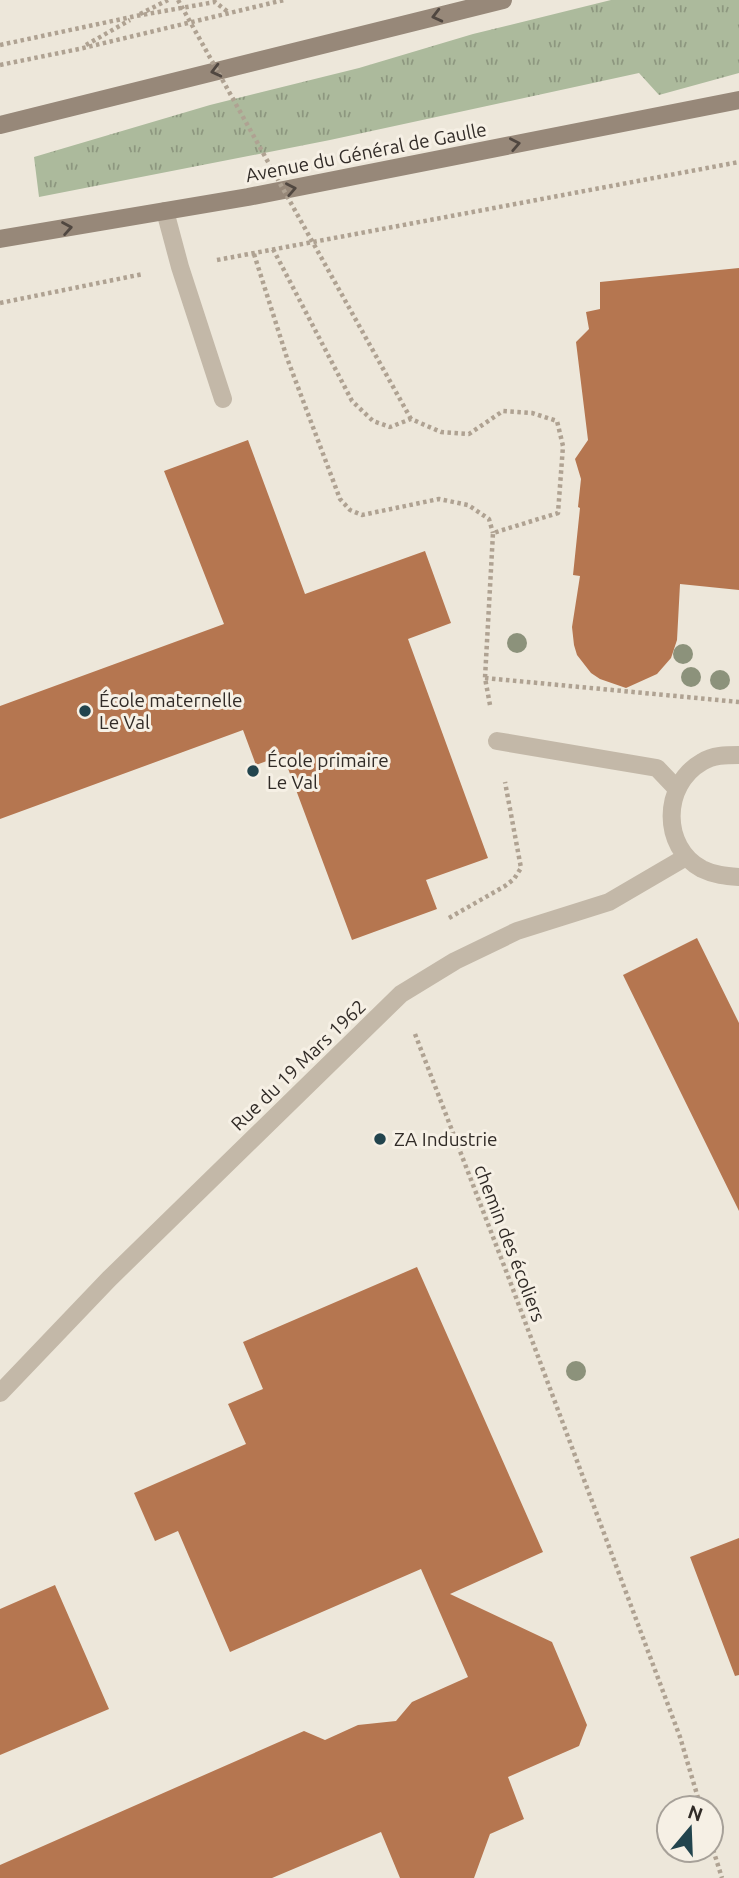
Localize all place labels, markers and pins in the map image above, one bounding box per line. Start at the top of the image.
place label: École maternelle Le Val [99,689,242,733]
marker: École maternelle Le Val [77,703,93,719]
place label: École primaire Le Val [267,749,389,793]
marker: École primaire Le Val [245,763,261,779]
place label: ZA Industrie [394,1128,498,1150]
marker: ZA Industrie [372,1131,388,1147]

